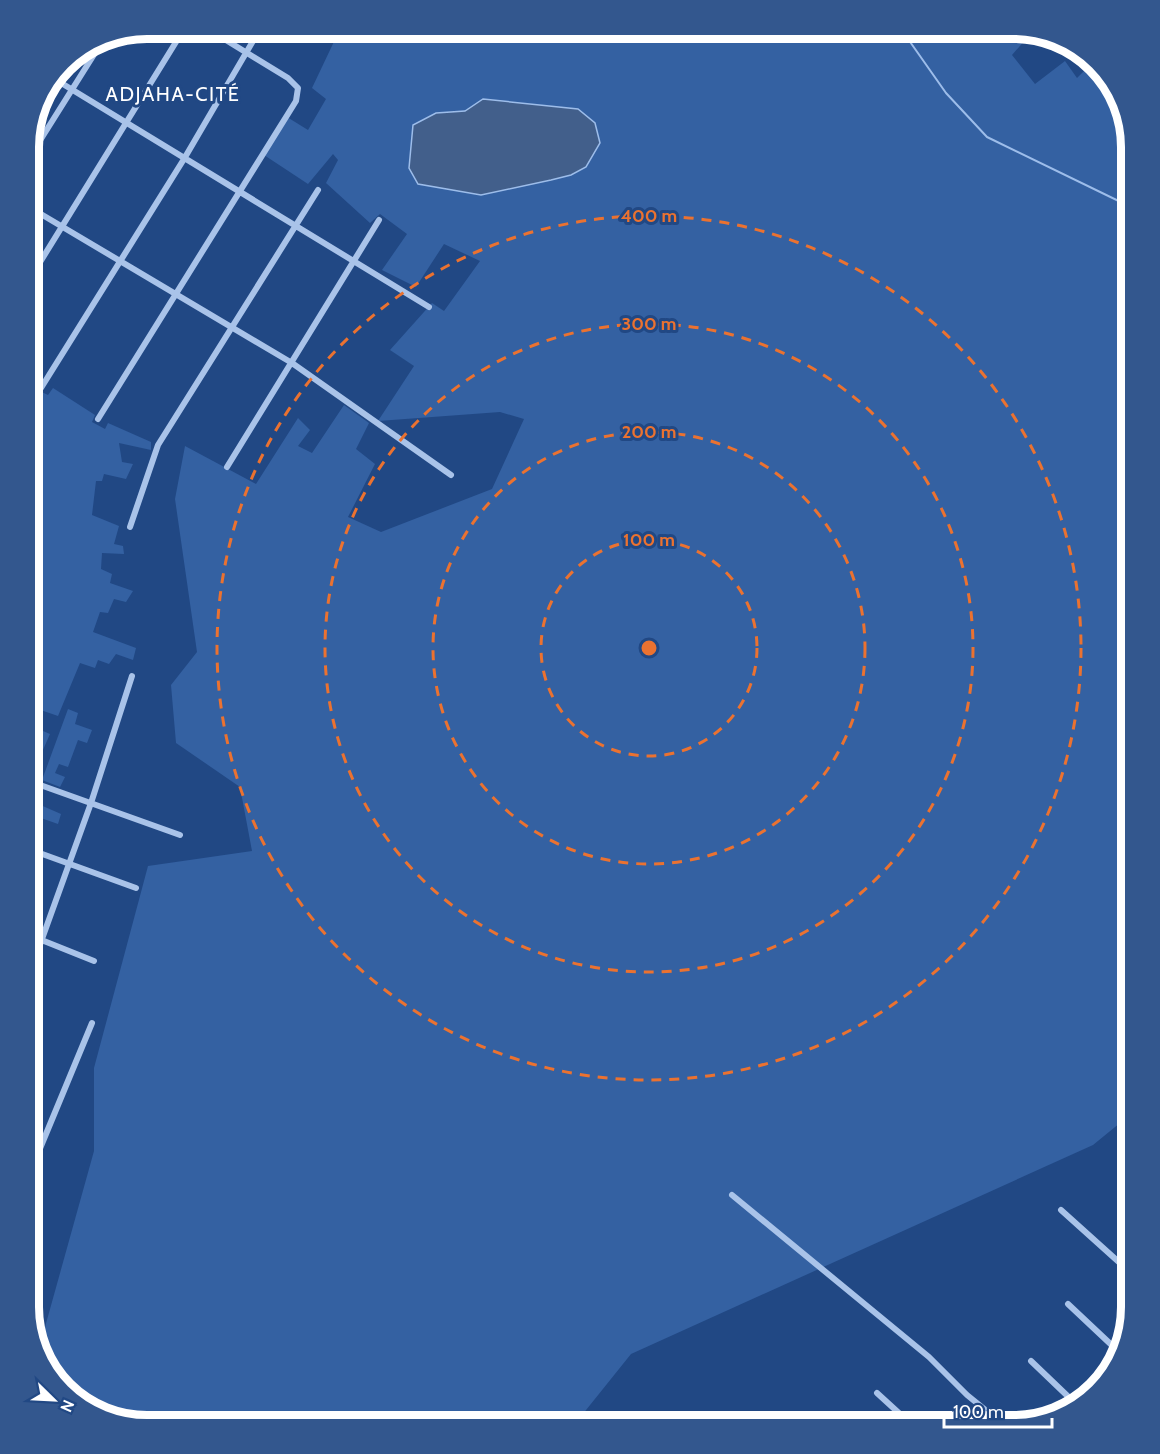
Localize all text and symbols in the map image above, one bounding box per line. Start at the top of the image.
district label: ADJAHA-CITÉ [106,82,240,106]
text: 400 m [621,205,677,227]
text: 300 m [622,313,676,335]
text: 200 m [622,421,676,443]
text: 100 m [623,529,675,551]
centre of rings [639,638,659,658]
north arrow [24,1370,84,1430]
scale bar [944,1391,1052,1429]
text: N [56,1397,78,1415]
text: 100 m [953,1401,1004,1423]

